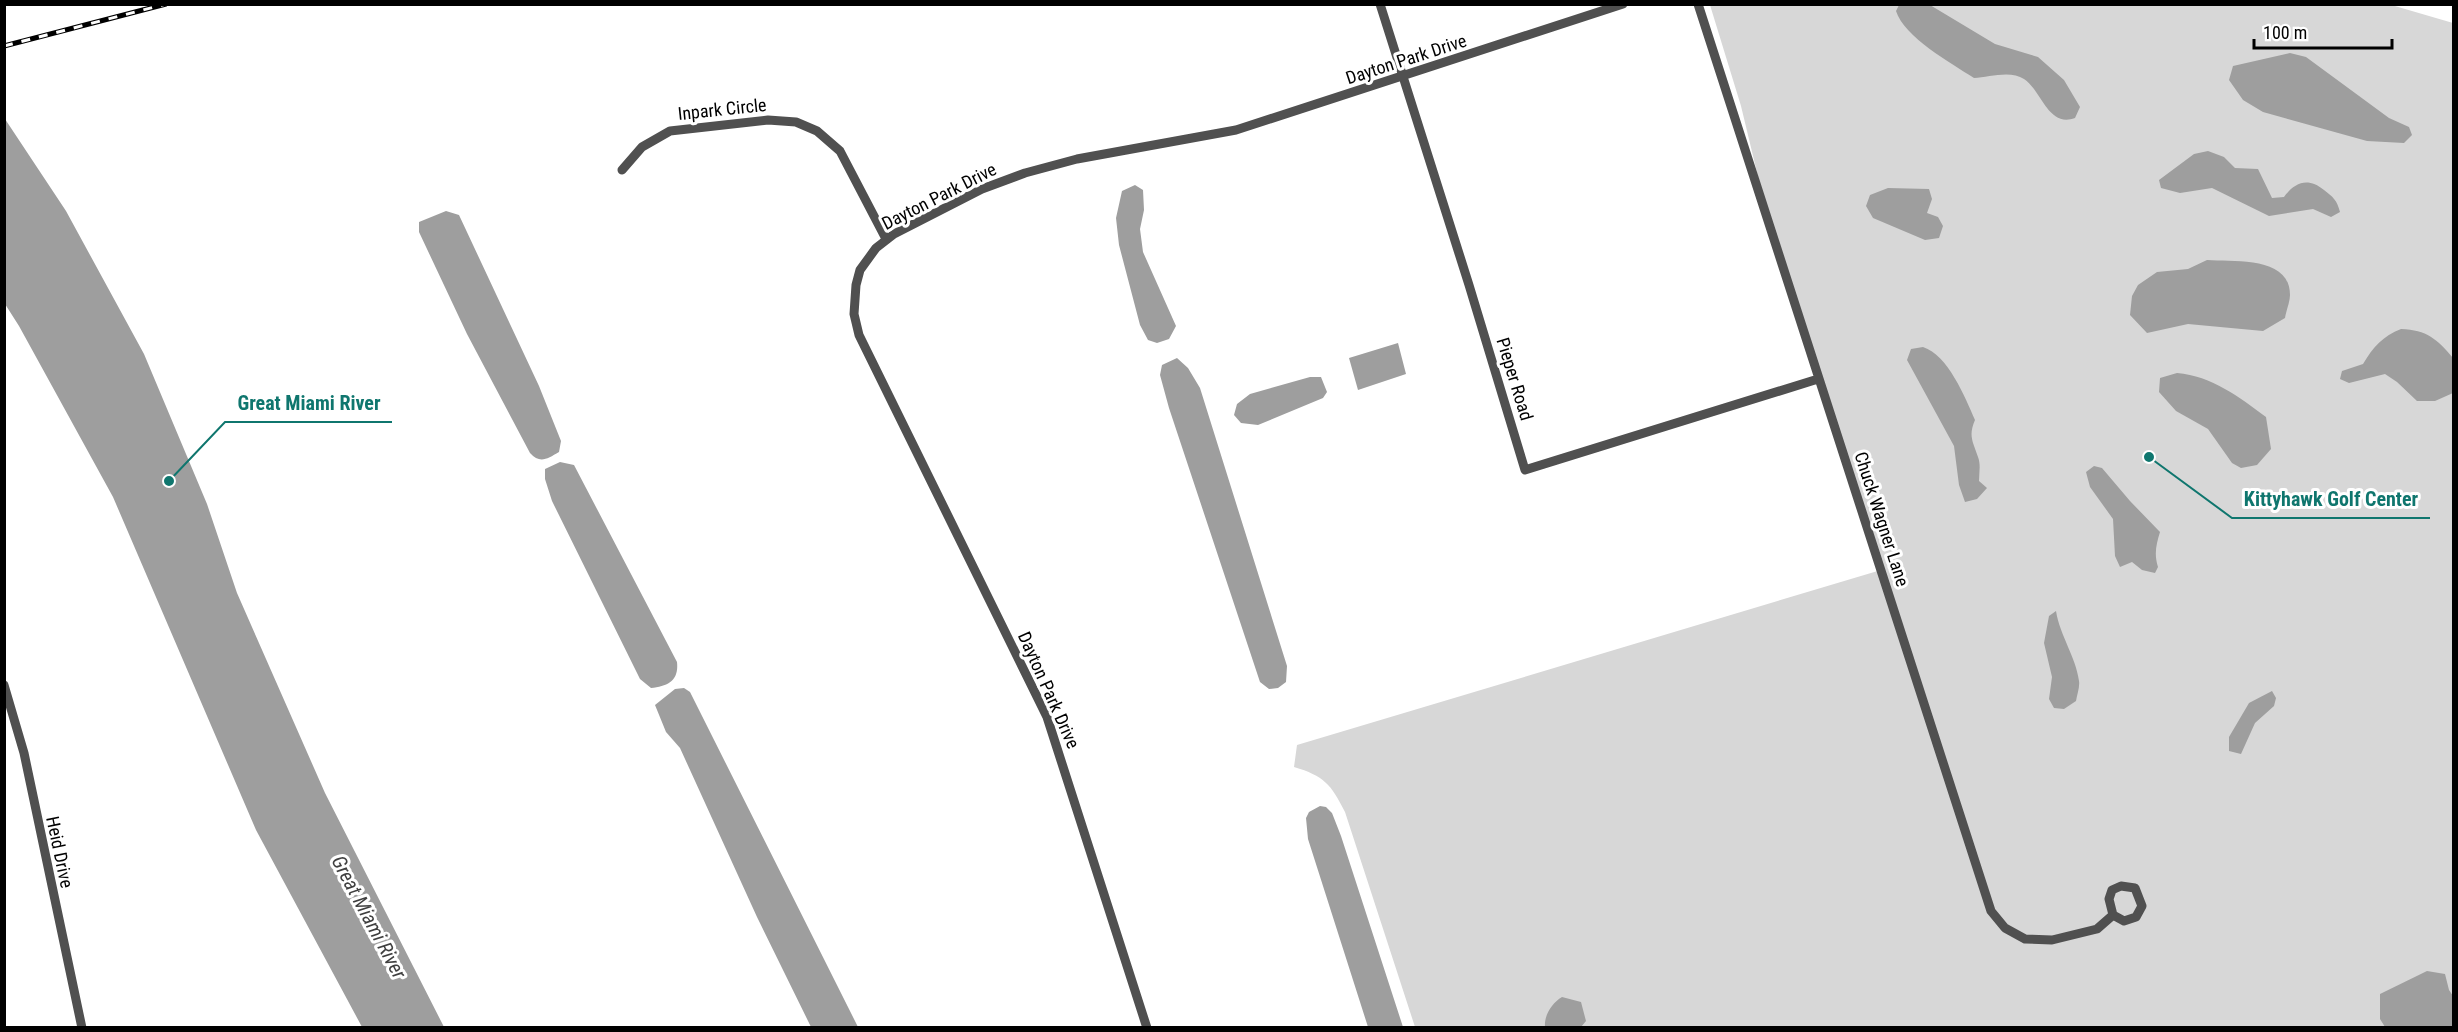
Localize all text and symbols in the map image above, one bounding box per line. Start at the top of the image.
scale bar [2254,12,2392,50]
text: 100 m [2263,22,2307,43]
street label: Dayton Park Drive [1343,30,1469,88]
street label: Inpark Circle [677,94,767,124]
street label: Dayton Park Drive [878,158,1000,234]
street label: Pieper Road [1492,335,1538,423]
callout: Great Miami River [225,384,392,422]
text: Great Miami River [237,391,381,415]
street label: Chuck Wagner Lane [1850,449,1914,589]
callout: Kittyhawk Golf Center [2232,480,2430,518]
text: Kittyhawk Golf Center [2244,487,2419,511]
street label: Dayton Park Drive [1014,628,1084,752]
street label: Heid Drive [42,814,78,890]
water label: Great Miami River [327,851,412,984]

